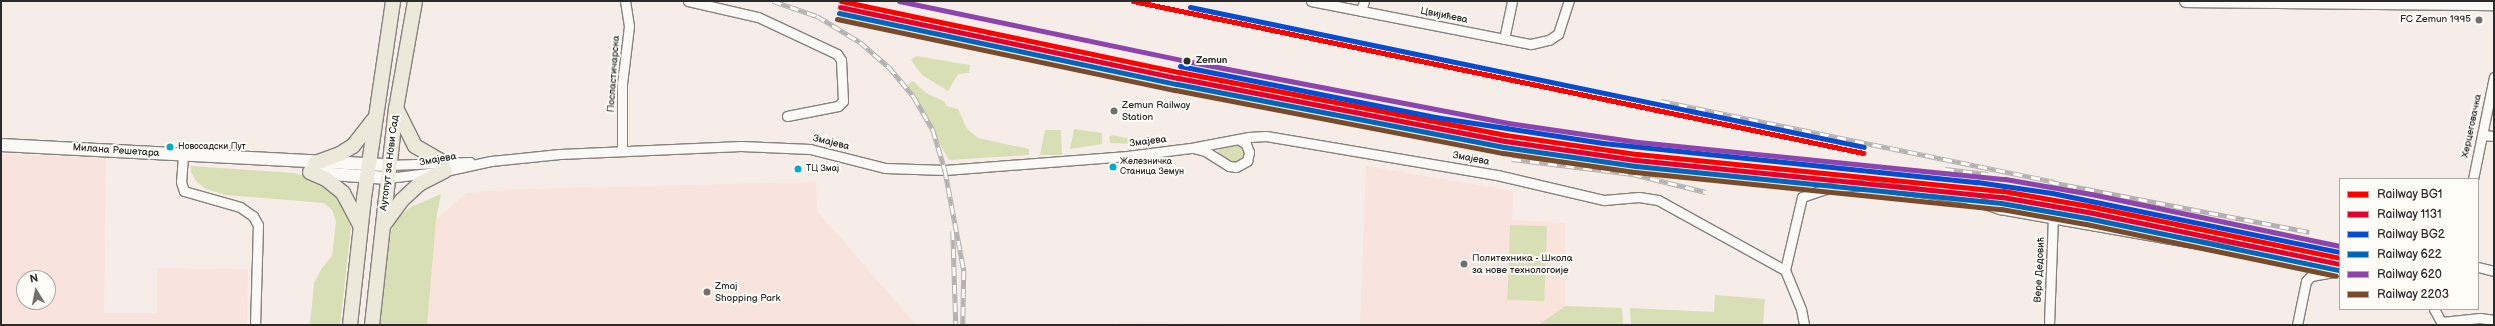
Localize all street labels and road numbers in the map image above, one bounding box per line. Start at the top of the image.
street label: Цвијићева [1419,6,1469,26]
street label: Посластичарска [605,35,623,113]
street label: Херцеговачка [2459,93,2485,159]
street label: Аутопут за Нови Сад [378,114,402,212]
street label: Змајева [811,133,851,153]
street label: Змајева [1129,134,1167,150]
street label: Милана Решетара [72,142,160,160]
street label: Змајева [1452,150,1490,168]
street label: Змајева [419,151,457,169]
street label: Вере Дедовић [2032,237,2048,303]

